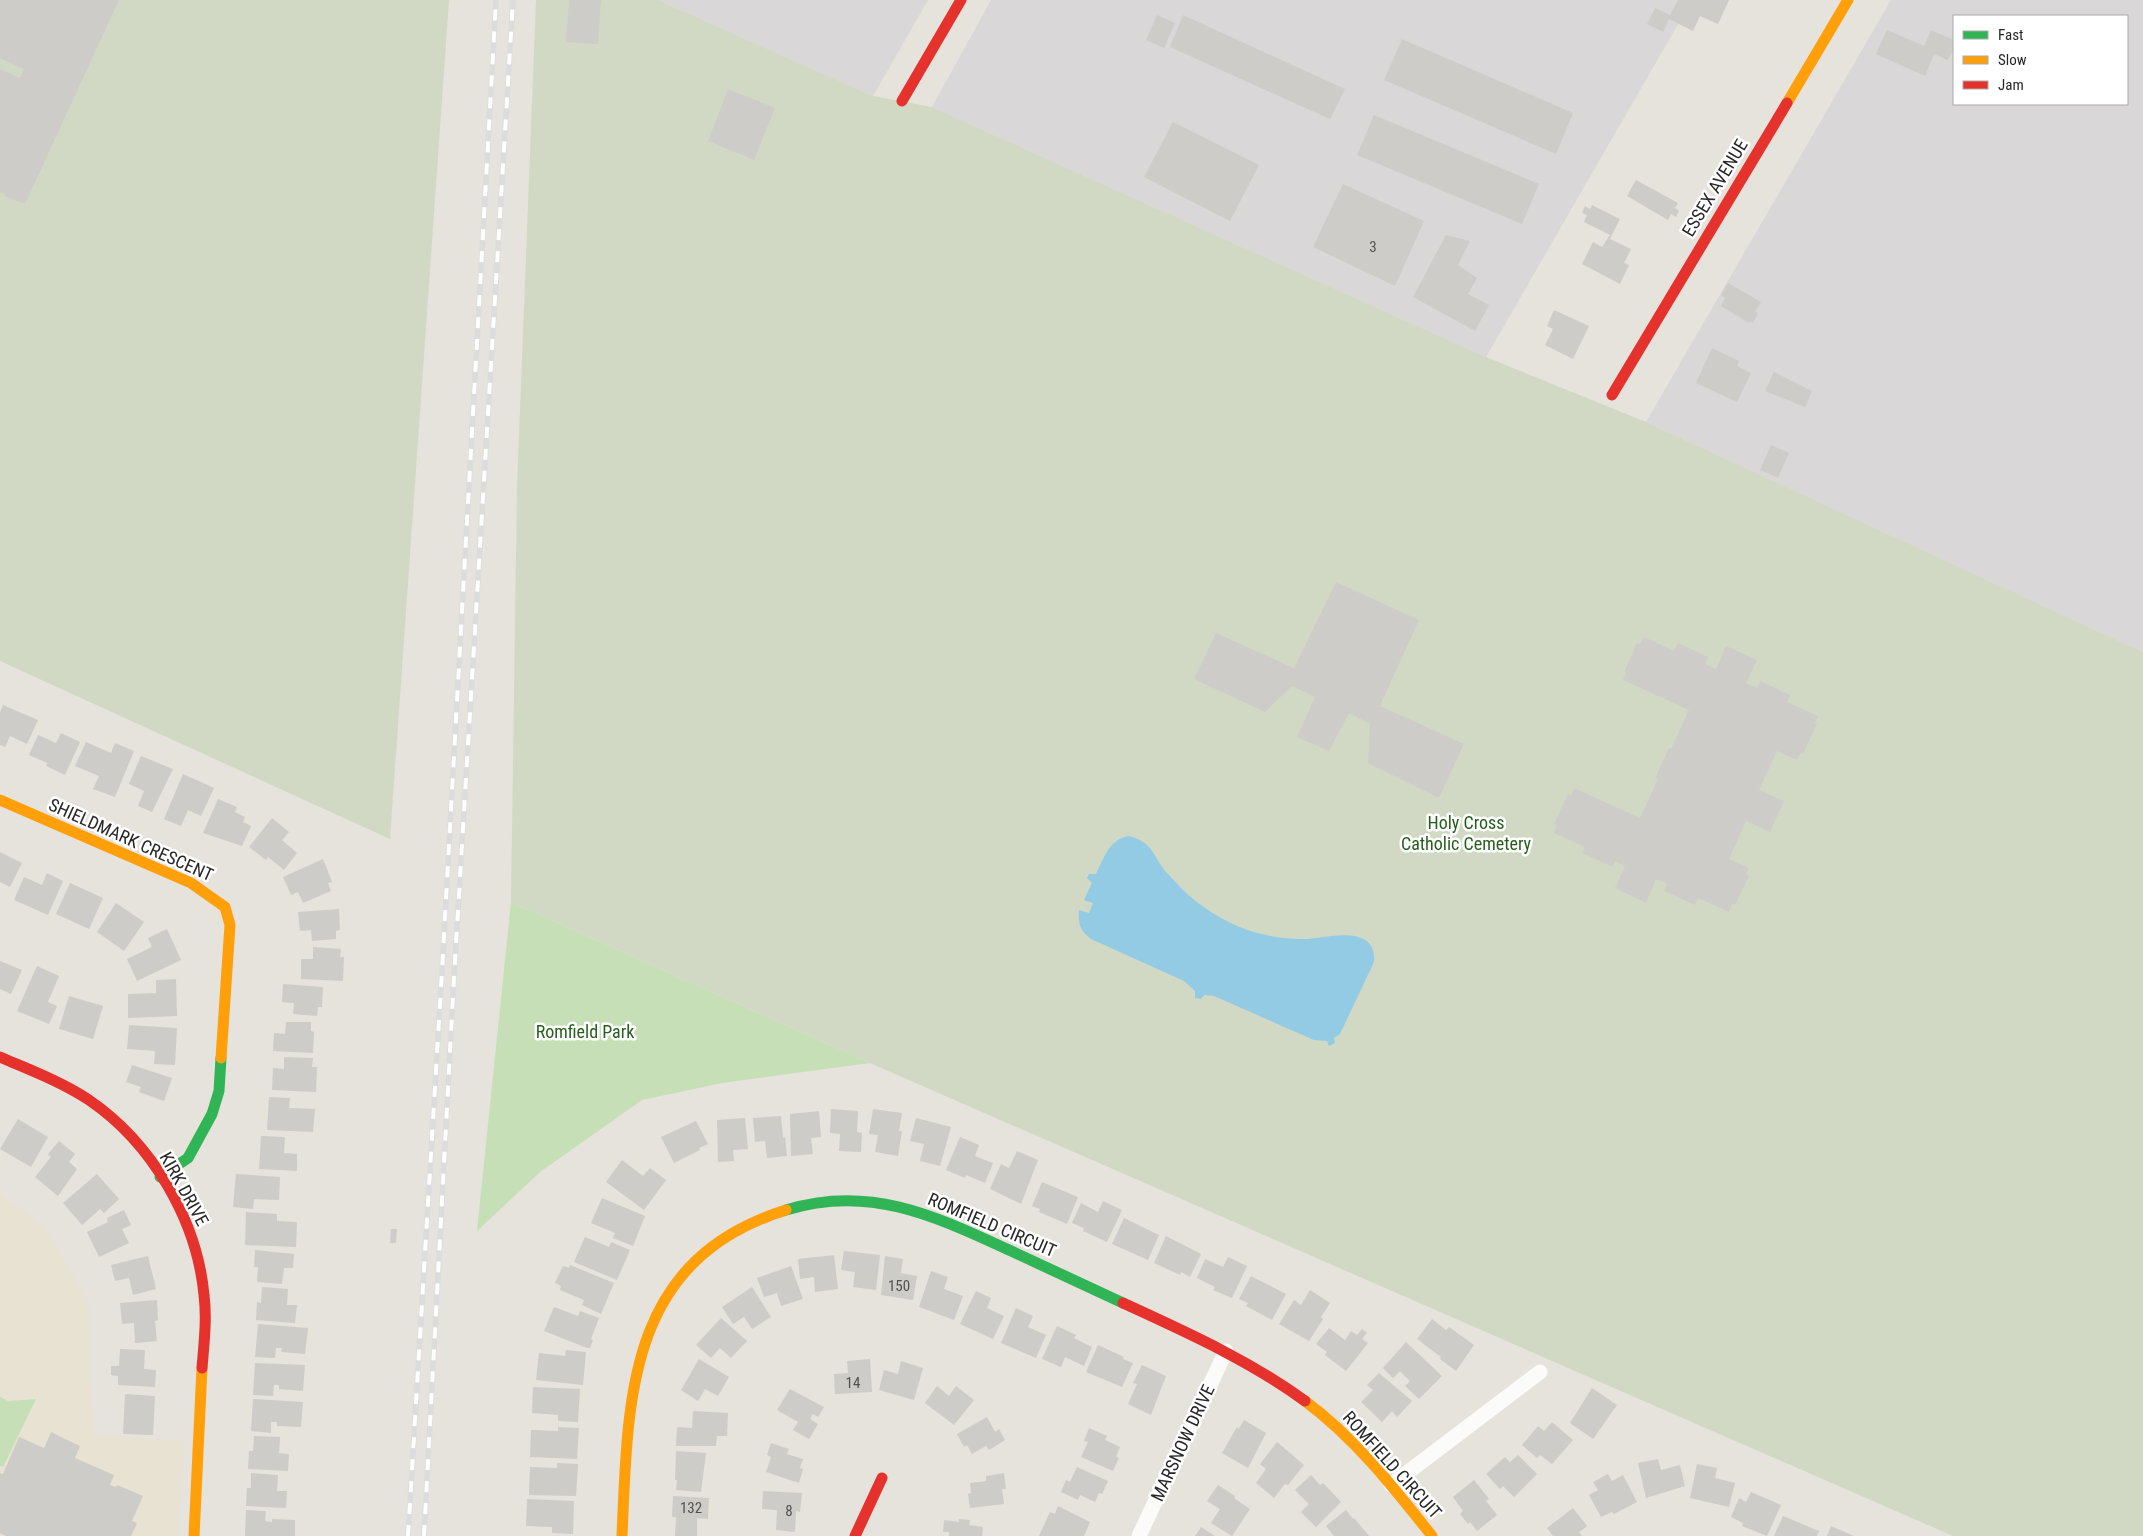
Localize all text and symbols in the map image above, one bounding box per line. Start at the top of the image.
legend [1953,15,2128,105]
text: Fast [1998,26,2023,44]
text: Slow [1998,51,2027,69]
text: Jam [1998,76,2024,94]
street label: ESSEX AVENUE [1677,135,1752,240]
house number: 3 [1369,238,1377,256]
street label: SHIELDMARK CRESCENT [46,794,217,885]
park label: Holy Cross Catholic Cemetery [1401,812,1532,854]
park label: Romfield Park [536,1021,634,1042]
street label: KIRK DRIVE [156,1148,213,1229]
street label: ROMFIELD CIRCUIT [925,1188,1059,1261]
house number: 150 [888,1277,910,1295]
house number: 14 [846,1374,860,1392]
street label: MARSNOW DRIVE [1146,1381,1219,1504]
street label: ROMFIELD CIRCUIT [1339,1407,1446,1523]
house number: 132 [680,1499,702,1517]
house number: 8 [785,1502,793,1520]

